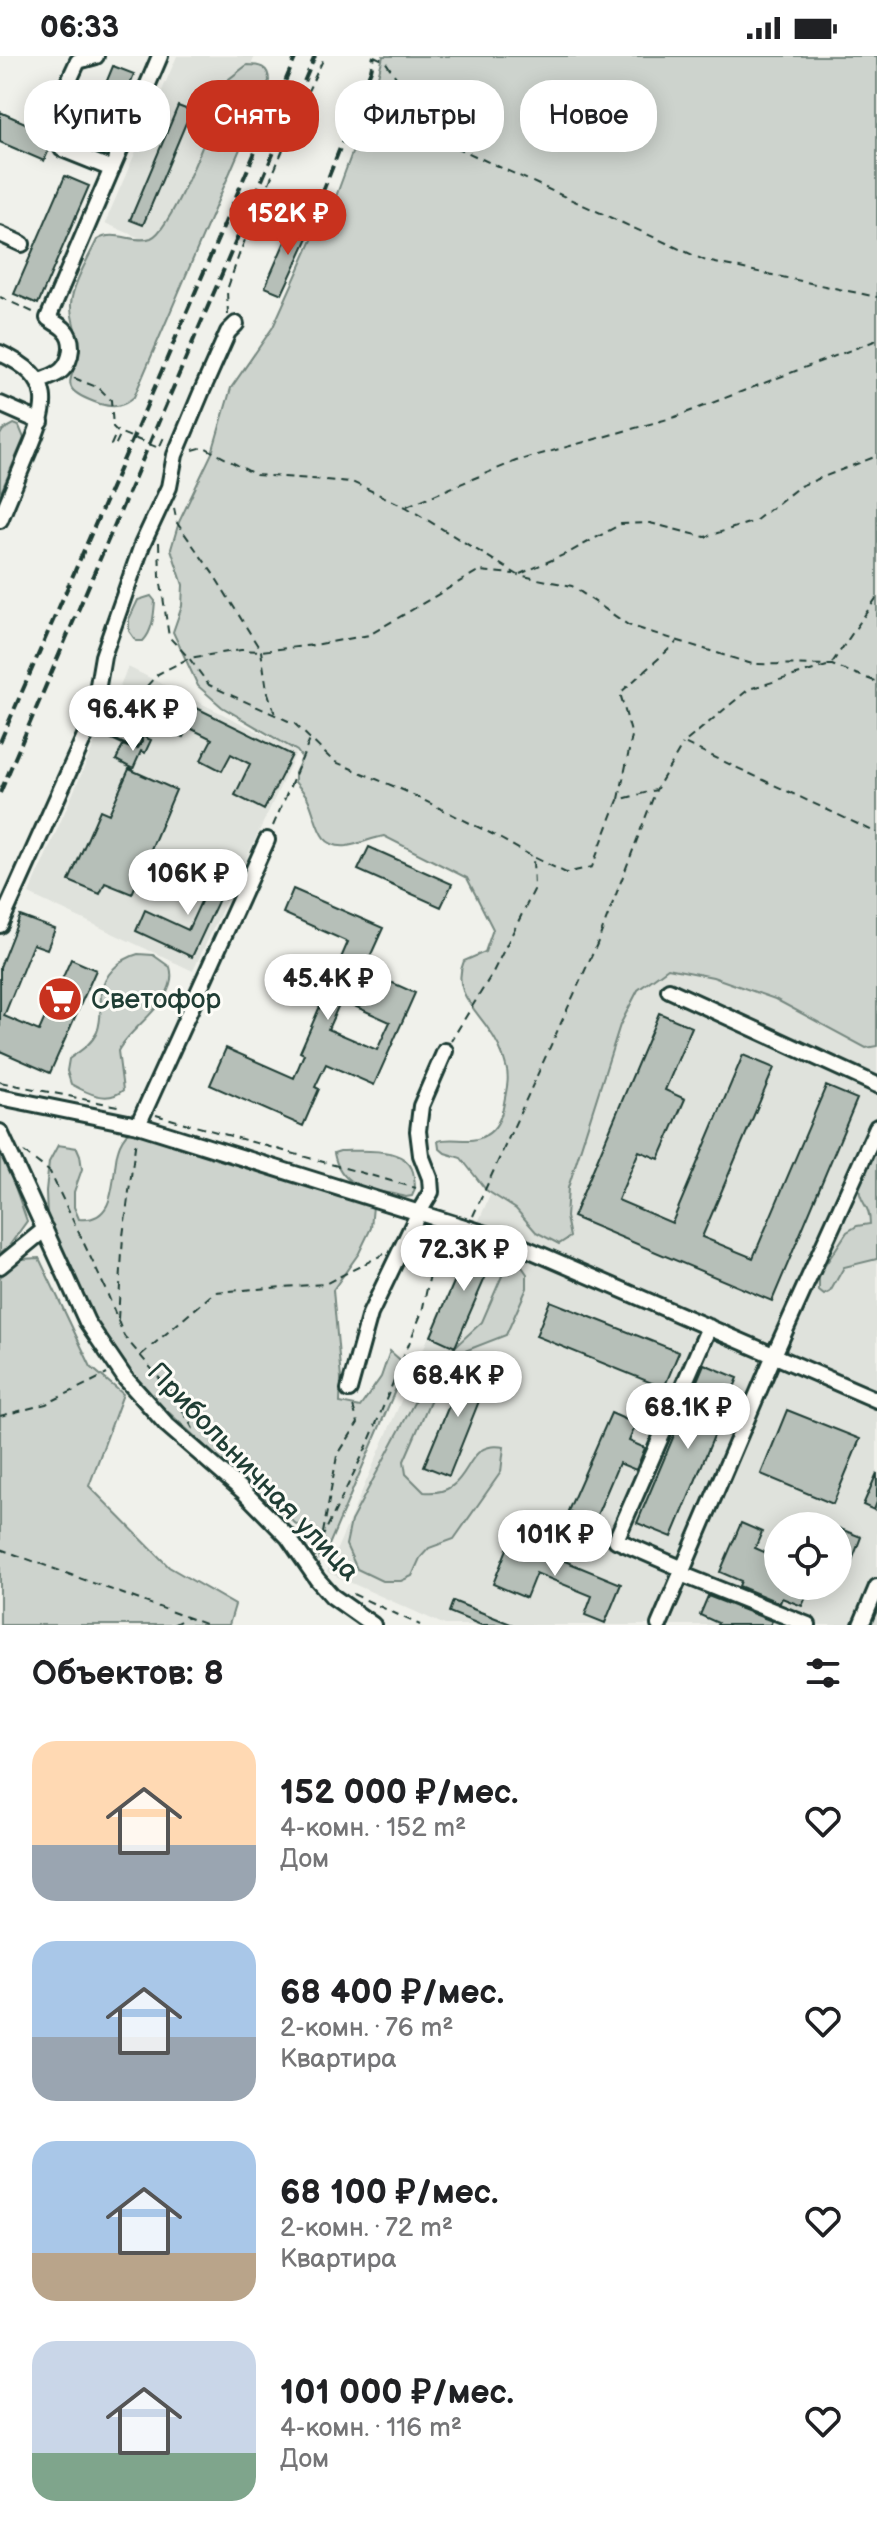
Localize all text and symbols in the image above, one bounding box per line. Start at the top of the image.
text: 06:33 [40,10,119,46]
chip: Купить [24,80,170,152]
chip: Снять [186,80,319,152]
chip: Фильтры [335,80,504,152]
chip: Новое [520,80,657,152]
pin: 152K ₽ [223,189,353,257]
text: 152K ₽ [247,199,329,230]
pin: 96.4K ₽ [59,685,207,753]
text: 96.4K ₽ [87,695,179,726]
pin: 106K ₽ [123,849,253,917]
text: 106K ₽ [147,859,229,890]
pin: 45.4K ₽ [254,954,402,1022]
text: 45.4K ₽ [282,964,374,995]
supermarket icon: Светофор [36,975,84,1023]
place label: Светофор [91,983,221,1016]
pin: 72.3K ₽ [390,1225,538,1293]
text: 72.3K ₽ [419,1235,509,1266]
pin: 68.4K ₽ [384,1351,532,1419]
street label: Прибольничная улица [140,1356,366,1588]
text: 68.4K ₽ [412,1361,504,1392]
pin: 68.1K ₽ [614,1383,762,1451]
text: 68.1K ₽ [644,1393,732,1424]
pin: 101K ₽ [490,1510,620,1578]
map controls [764,1512,852,1600]
button: locate [764,1512,852,1600]
text: 101K ₽ [516,1520,594,1551]
icon: filters [801,1651,845,1695]
text: Объектов: 8 [32,1653,224,1694]
text: 152 000 ₽/мес. [280,1772,519,1813]
icon: home [96,1773,192,1869]
icon: heart [801,1799,845,1843]
text: 4-комн. · 152 m² [280,1813,466,1844]
text: Дом [280,1844,329,1875]
text: 68 400 ₽/мес. [280,1972,504,2013]
icon: home [96,1973,192,2069]
icon: heart [801,1999,845,2043]
text: 2-комн. · 76 m² [280,2013,453,2044]
text: Квартира [280,2044,397,2075]
text: 68 100 ₽/мес. [280,2172,498,2213]
icon: home [96,2173,192,2269]
icon: heart [801,2199,845,2243]
text: 2-комн. · 72 m² [280,2213,453,2244]
text: Квартира [280,2244,397,2275]
text: 101 000 ₽/мес. [280,2372,514,2413]
icon: home [96,2373,192,2469]
icon: heart [801,2399,845,2443]
text: 4-комн. · 116 m² [280,2413,462,2444]
text: Дом [280,2444,329,2475]

